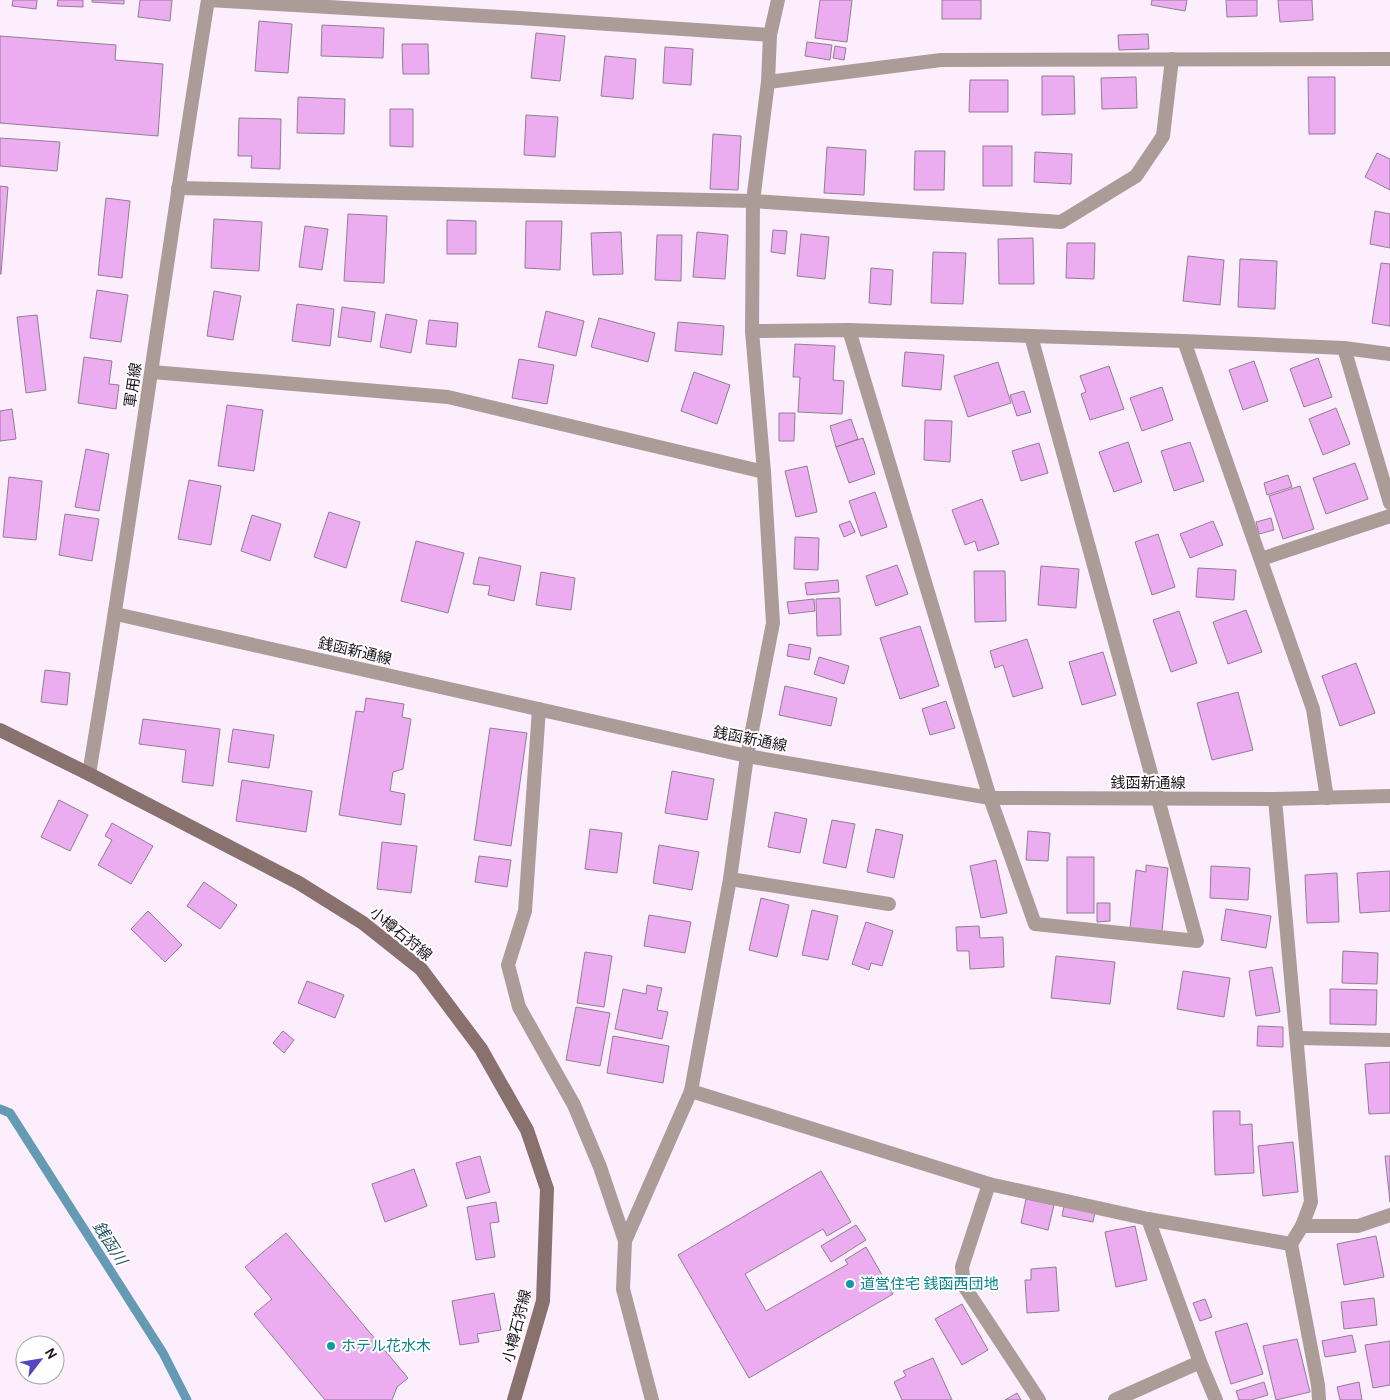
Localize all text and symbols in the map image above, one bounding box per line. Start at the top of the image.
street label: 軍用線 [121,361,145,409]
street label: 銭函新通線 [316,634,394,668]
street label: 銭函新通線 [711,723,789,755]
street label: 銭函新通線 [1110,774,1186,792]
street label: 小樽石狩線 [366,903,436,965]
water label: 銭函川 [89,1218,132,1270]
place label: 道営住宅 銭函西団地 [860,1275,998,1293]
marker: 道営住宅 銭函西団地 [844,1278,856,1290]
street label: 小樽石狩線 [499,1287,535,1365]
north arrow [15,1335,65,1385]
place label: ホテル花水木 [341,1337,431,1355]
marker: ホテル花水木 [325,1340,337,1352]
text: N [41,1344,61,1362]

